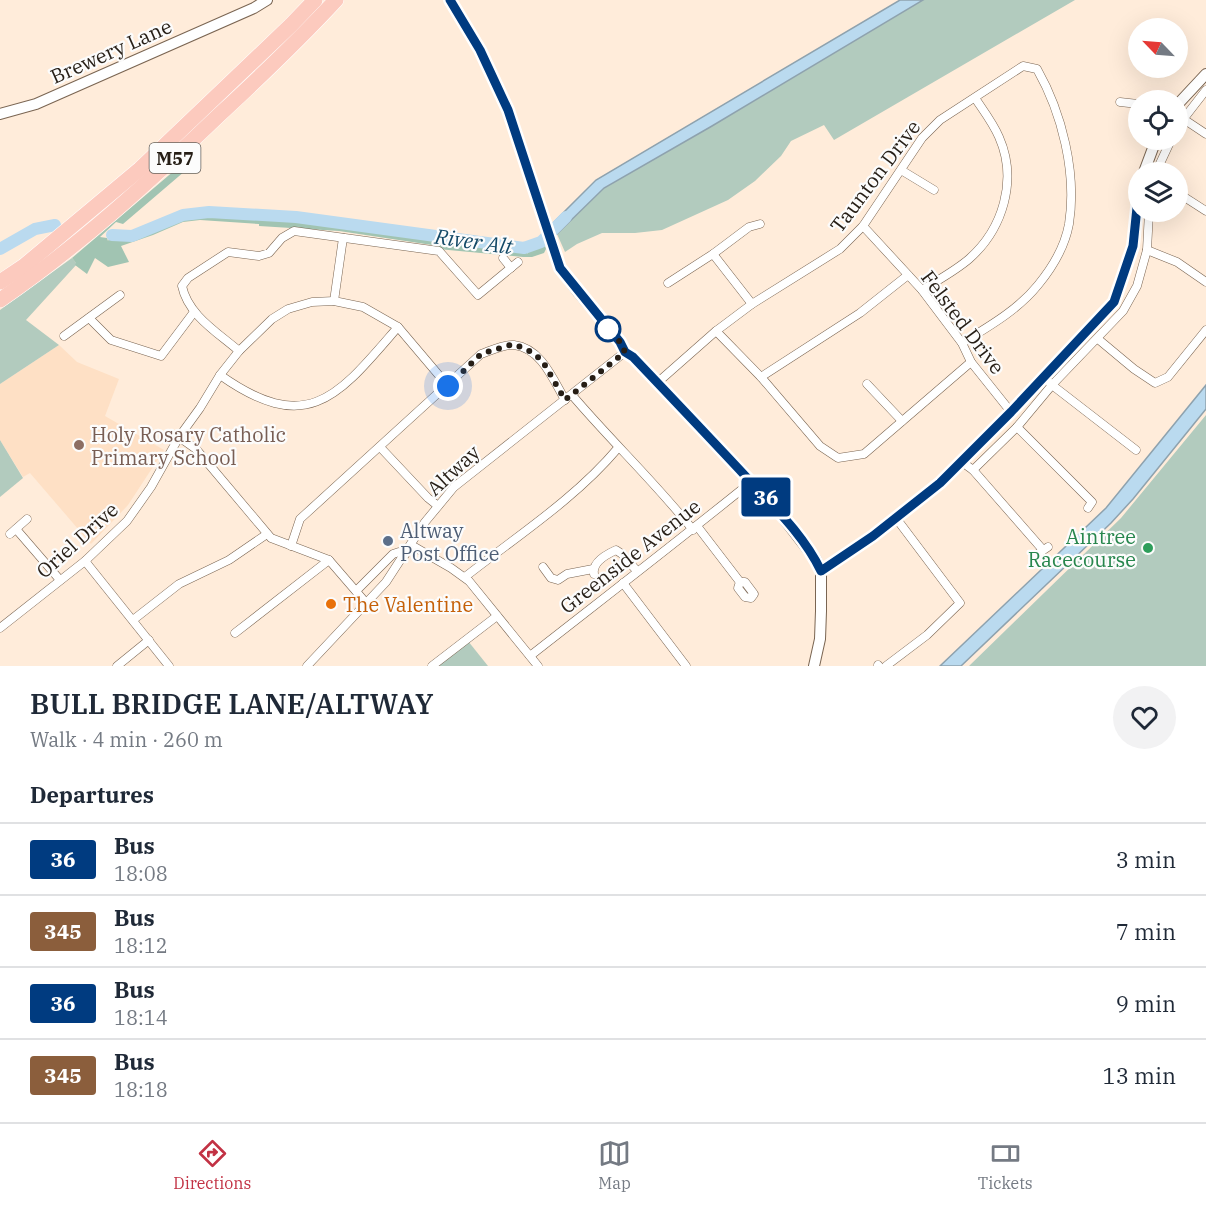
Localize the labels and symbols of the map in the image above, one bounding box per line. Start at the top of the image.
street label: Brewery Lane [46,12,176,90]
north arrow [1128,18,1188,78]
street label: Taunton Drive [824,114,926,238]
road number: M57 [150,143,201,173]
water label: River Alt [432,222,515,260]
street label: Felsted Drive [915,265,1011,379]
unlabelled marker [595,316,621,342]
your location [433,371,463,401]
place label: Holy Rosary Catholic Primary School [91,421,286,471]
marker: Holy Rosary Catholic Primary School [72,438,86,452]
street label: Altway [421,438,486,501]
line badge: 36 [739,478,793,516]
street label: Greenside Avenue [554,493,706,619]
street label: Oriel Drive [30,496,124,584]
place label: Altway Post Office [400,517,499,567]
place label: Aintree Racecourse [1028,523,1136,573]
marker: Altway Post Office [381,534,395,548]
marker: Aintree Racecourse [1141,541,1155,555]
place label: The Valentine [343,591,473,618]
marker: The Valentine [324,597,338,611]

